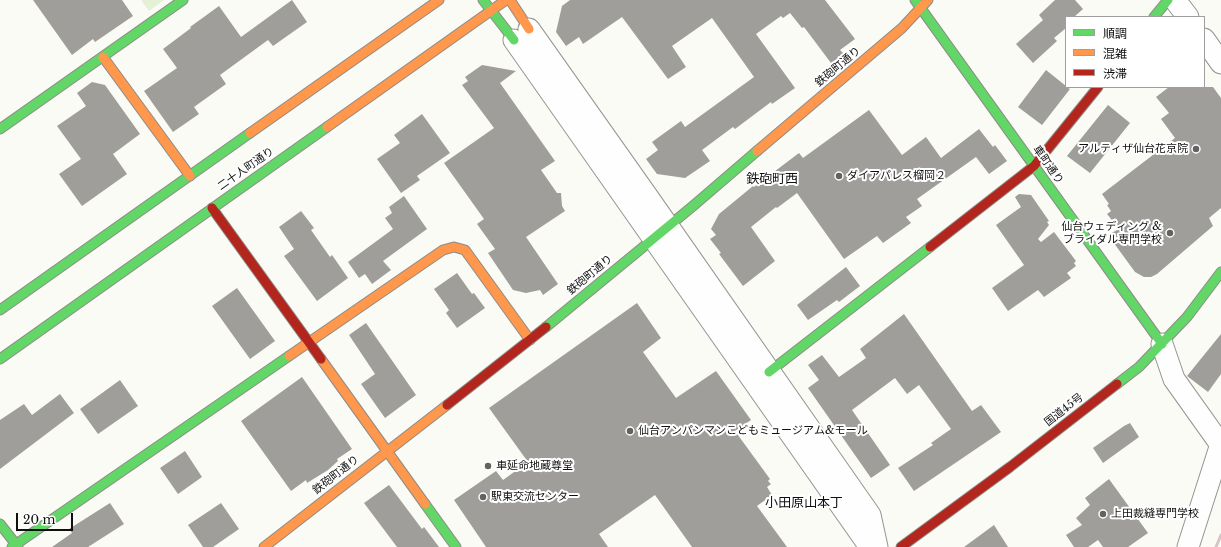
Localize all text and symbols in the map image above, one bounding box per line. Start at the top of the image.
legend [1065,16,1205,88]
text: 順調 [1103,26,1127,41]
street label: 鉄砲町通り [813,44,863,90]
text: 混雑 [1103,46,1127,61]
text: 渋滞 [1103,66,1127,81]
place label: アルティザ仙台花京院 [1078,142,1188,156]
street label: 車町通り [1030,143,1066,187]
marker: アルティザ仙台花京院 [1191,144,1201,154]
street label: 二十人町通り [215,145,277,193]
place label: ダイアパレス榴岡２ [847,169,946,183]
district label: 鉄砲町西 [746,171,798,187]
marker: ダイアパレス榴岡２ [834,171,844,181]
place label: 仙台ウェディング & ブライダル専門学校 [1061,220,1162,246]
marker: 仙台ウェディング & ブライダル専門学校 [1165,228,1175,238]
street label: 鉄砲町通り [565,252,615,298]
street label: 国道45号 [1042,391,1086,429]
place label: 仙台アンパンマンこどもミュージアム&モール [638,424,868,438]
marker: 仙台アンパンマンこどもミュージアム&モール [625,426,635,436]
street label: 鉄砲町通り [310,453,362,497]
place label: 車延命地蔵尊堂 [496,459,573,473]
marker: 車延命地蔵尊堂 [483,461,493,471]
place label: 駅東交流センター [491,490,579,504]
marker: 駅東交流センター [478,492,488,502]
district label: 小田原山本丁 [765,495,843,511]
scale bar [18,505,75,531]
place label: 上田裁縫専門学校 [1111,507,1199,521]
marker: 上田裁縫専門学校 [1098,509,1108,519]
text: 20 m [23,512,55,527]

